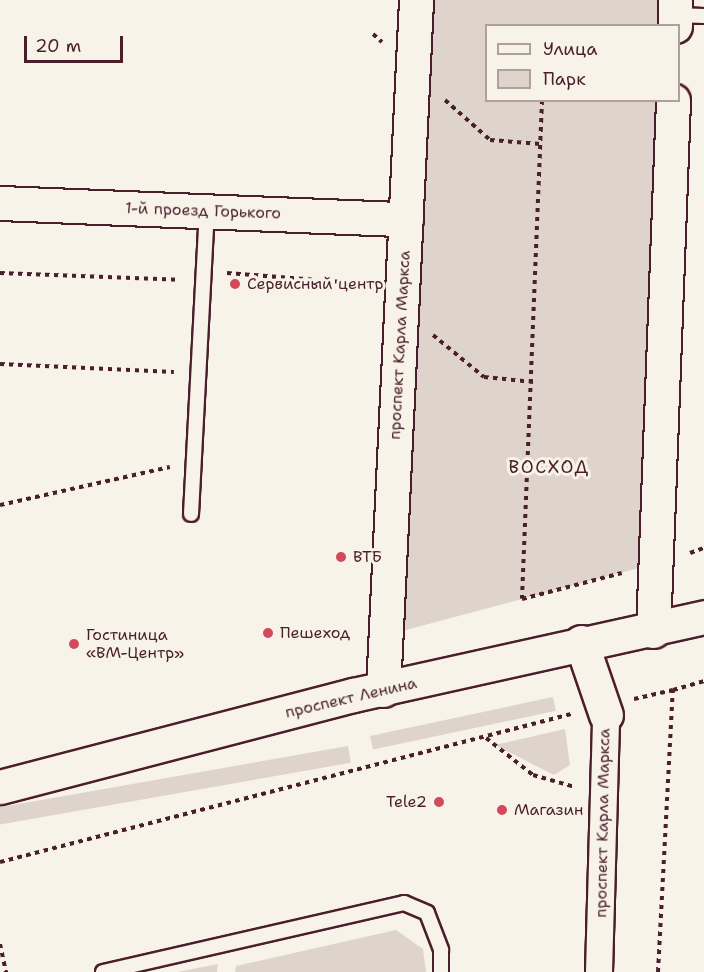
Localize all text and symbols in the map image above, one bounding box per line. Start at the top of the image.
scale bar [27,24,126,62]
legend [485,24,680,102]
text: 20 m [35,34,81,58]
text: Улица [543,37,597,61]
text: Парк [543,67,586,91]
street label: 1-й проезд Горького [125,199,281,223]
street label: проспект Карла Маркса [385,250,415,440]
place label: Сервисный центр [247,274,383,294]
marker: Сервисный центр [228,277,242,291]
district label: ВОСХОД [509,456,589,478]
place label: ВТБ [353,547,382,567]
marker: ВТБ [334,550,348,564]
place label: Пешеход [280,623,350,643]
place label: Гостиница «ВМ-Центр» [86,625,184,663]
marker: Пешеход [261,626,275,640]
marker: Гостиница «ВМ-Центр» [67,637,81,651]
street label: проспект Ленина [283,674,419,722]
street label: проспект Карла Маркса [592,728,614,918]
place label: Tele2 [386,792,427,812]
marker: Tele2 [432,795,446,809]
place label: Магазин [514,800,583,820]
marker: Магазин [495,803,509,817]

